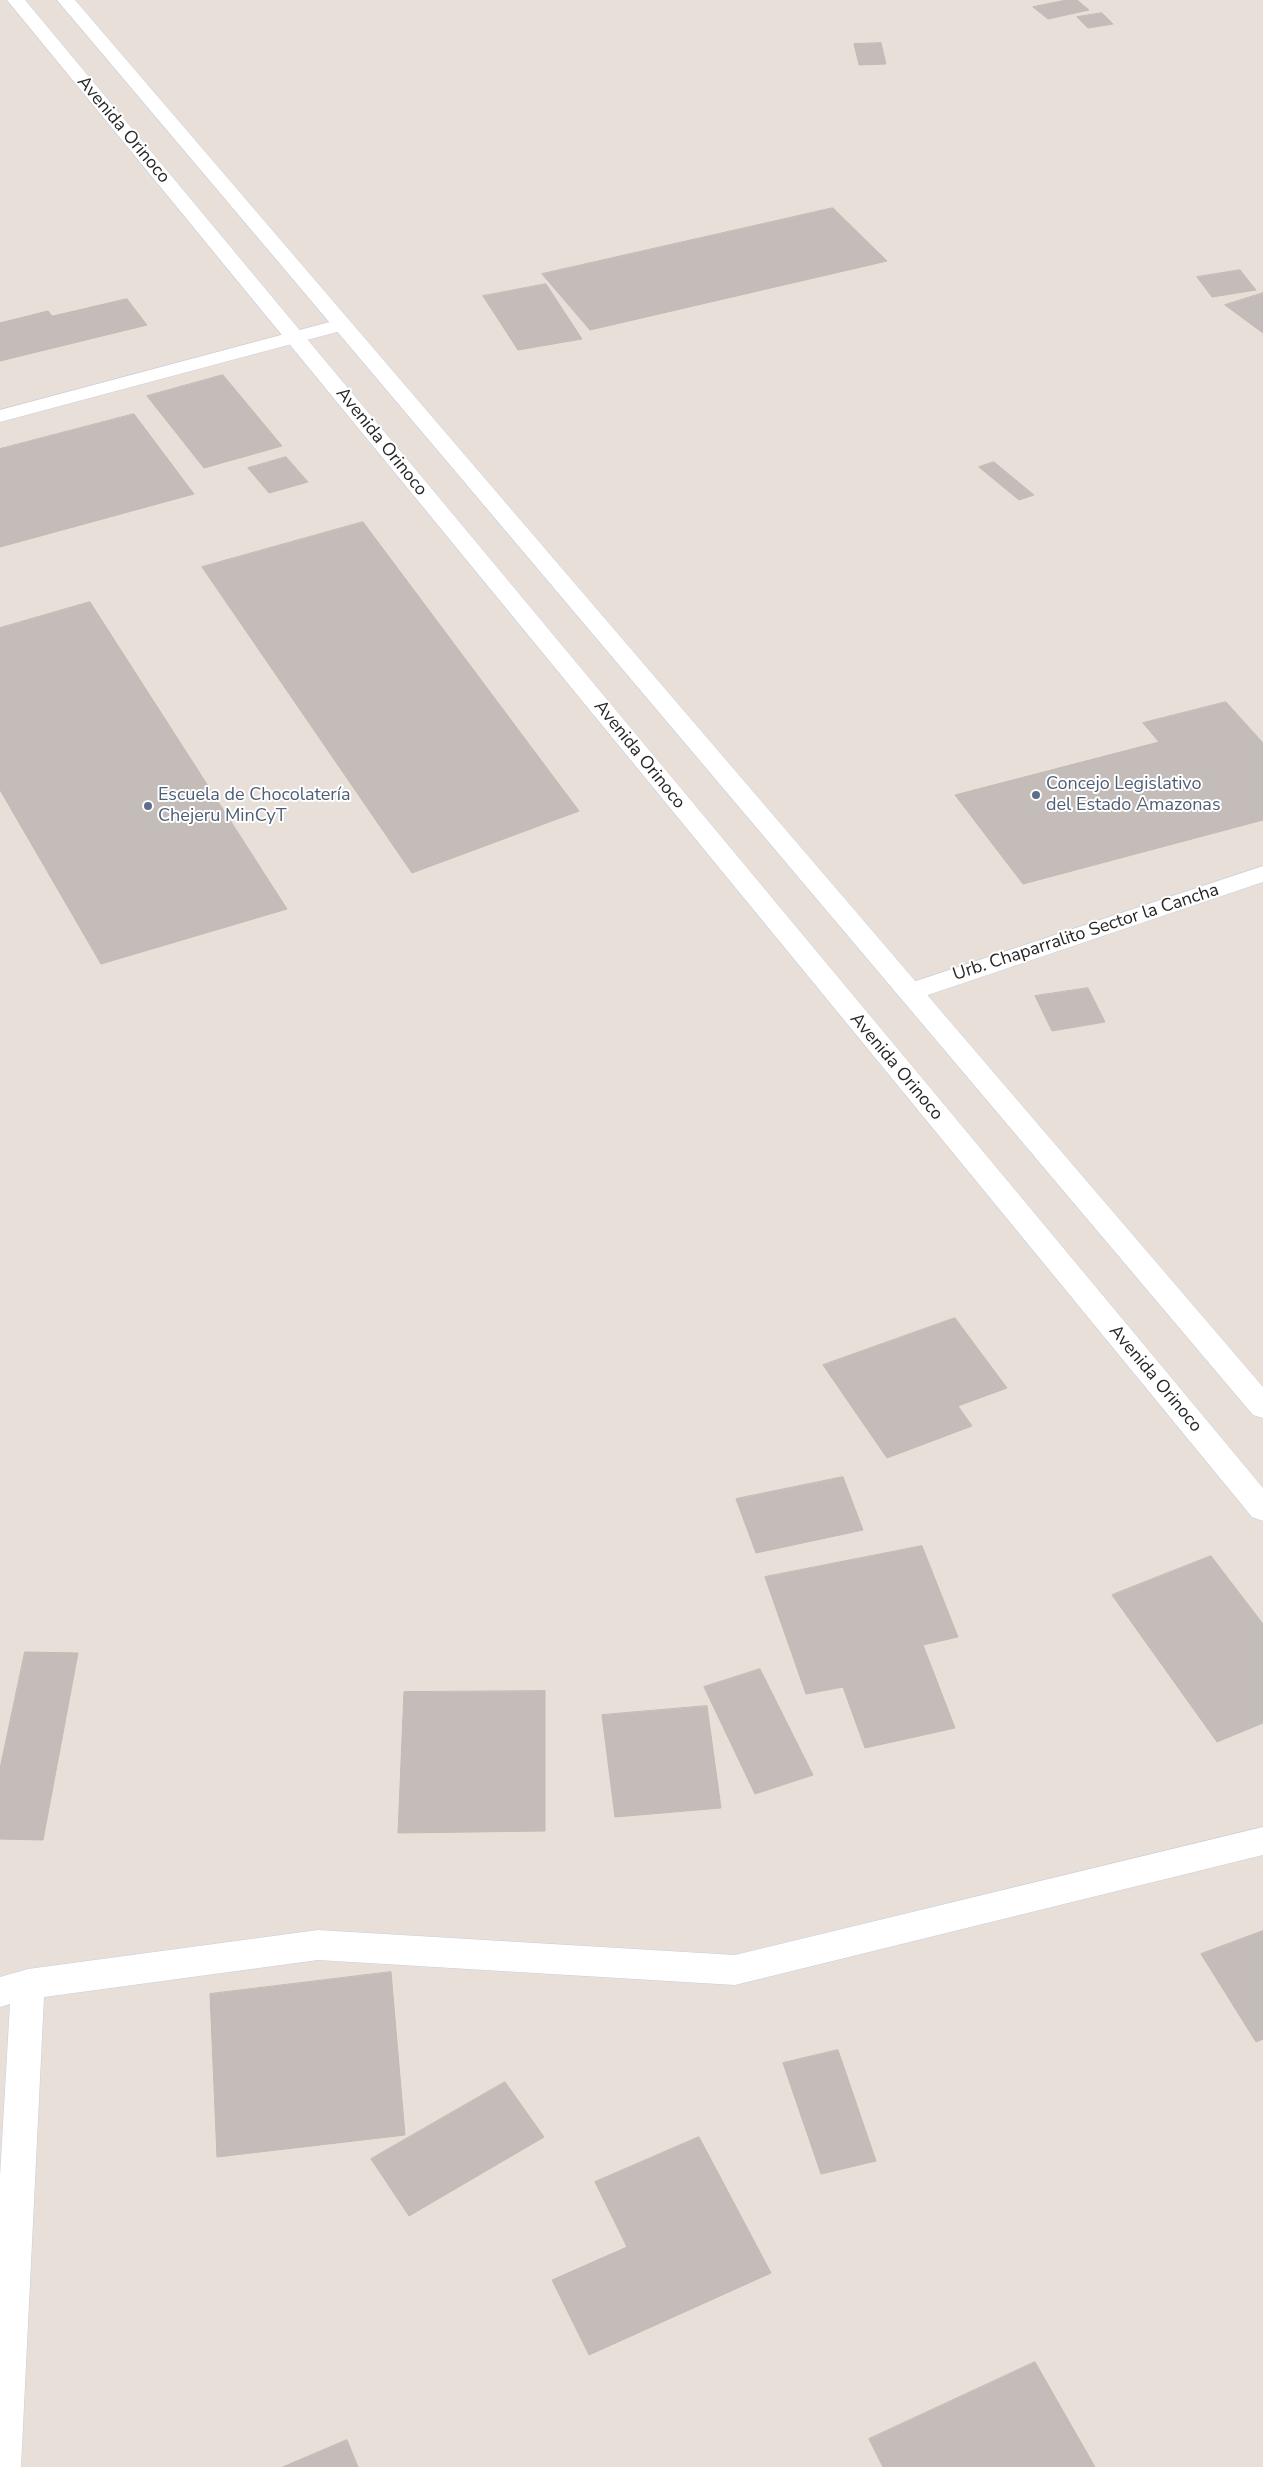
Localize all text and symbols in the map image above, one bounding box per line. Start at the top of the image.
street label: Avenida Orinoco [72,72,174,188]
street label: Avenida Orinoco [331,383,431,501]
street label: Avenida Orinoco [589,696,689,814]
place label: Concejo Legislativo del Estado Amazonas [1046,774,1221,816]
place label: Escuela de Chocolatería Chejeru MinCyT [158,785,351,828]
marker: Concejo Legislativo del Estado Amazonas [1030,789,1042,801]
marker: Escuela de Chocolatería Chejeru MinCyT [142,800,154,812]
street label: Urb. Chaparralito Sector la Cancha [950,880,1222,986]
street label: Avenida Orinoco [845,1009,947,1125]
street label: Avenida Orinoco [1104,1321,1206,1437]

